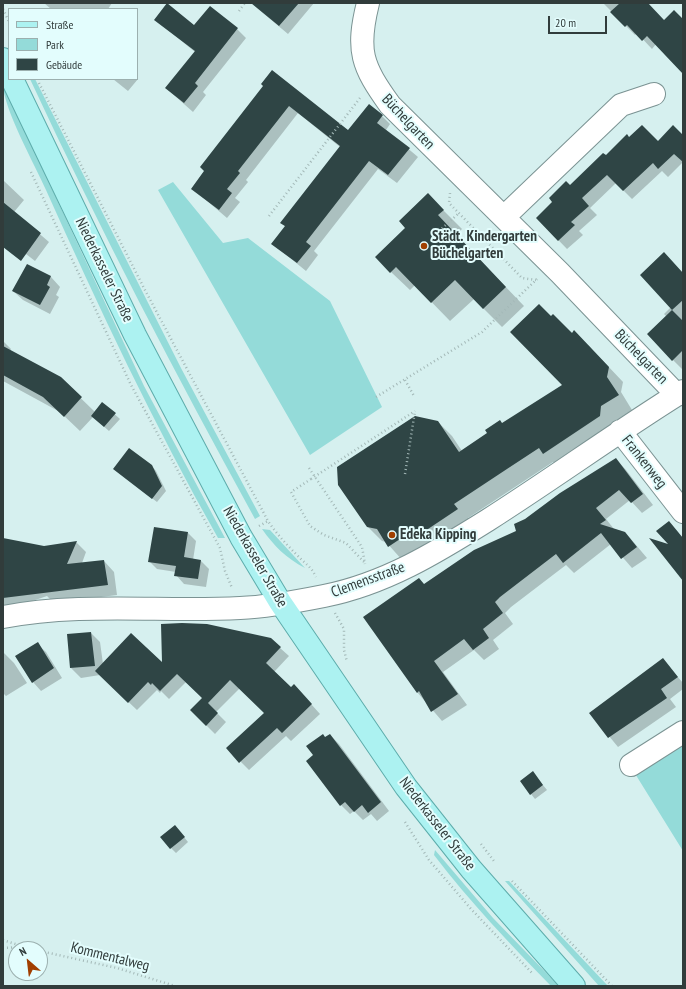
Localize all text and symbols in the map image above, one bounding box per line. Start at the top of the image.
legend [8,8,138,80]
scale bar [550,8,609,34]
text: 20 m [555,15,576,30]
text: Straße [46,17,73,32]
text: Park [46,37,64,52]
text: Gebäude [46,57,82,72]
street label: Büchelgarten [378,91,438,153]
street label: Niederkasseler Straße [71,215,137,325]
place label: Städt. Kindergarten Büchelgarten [432,228,537,263]
marker: Städt. Kindergarten Büchelgarten [419,241,429,251]
street label: Büchelgarten [611,326,671,388]
street label: Frankenweg [618,432,670,492]
street label: Niederkasseler Straße [219,503,291,611]
place label: Edeka Kipping [400,526,476,544]
marker: Edeka Kipping [387,530,397,540]
street label: Clemensstraße [329,558,407,602]
street label: Niederkasseler Straße [395,774,479,874]
street label: Kommentalweg [69,939,151,975]
north arrow [8,941,48,981]
text: N [17,944,29,959]

